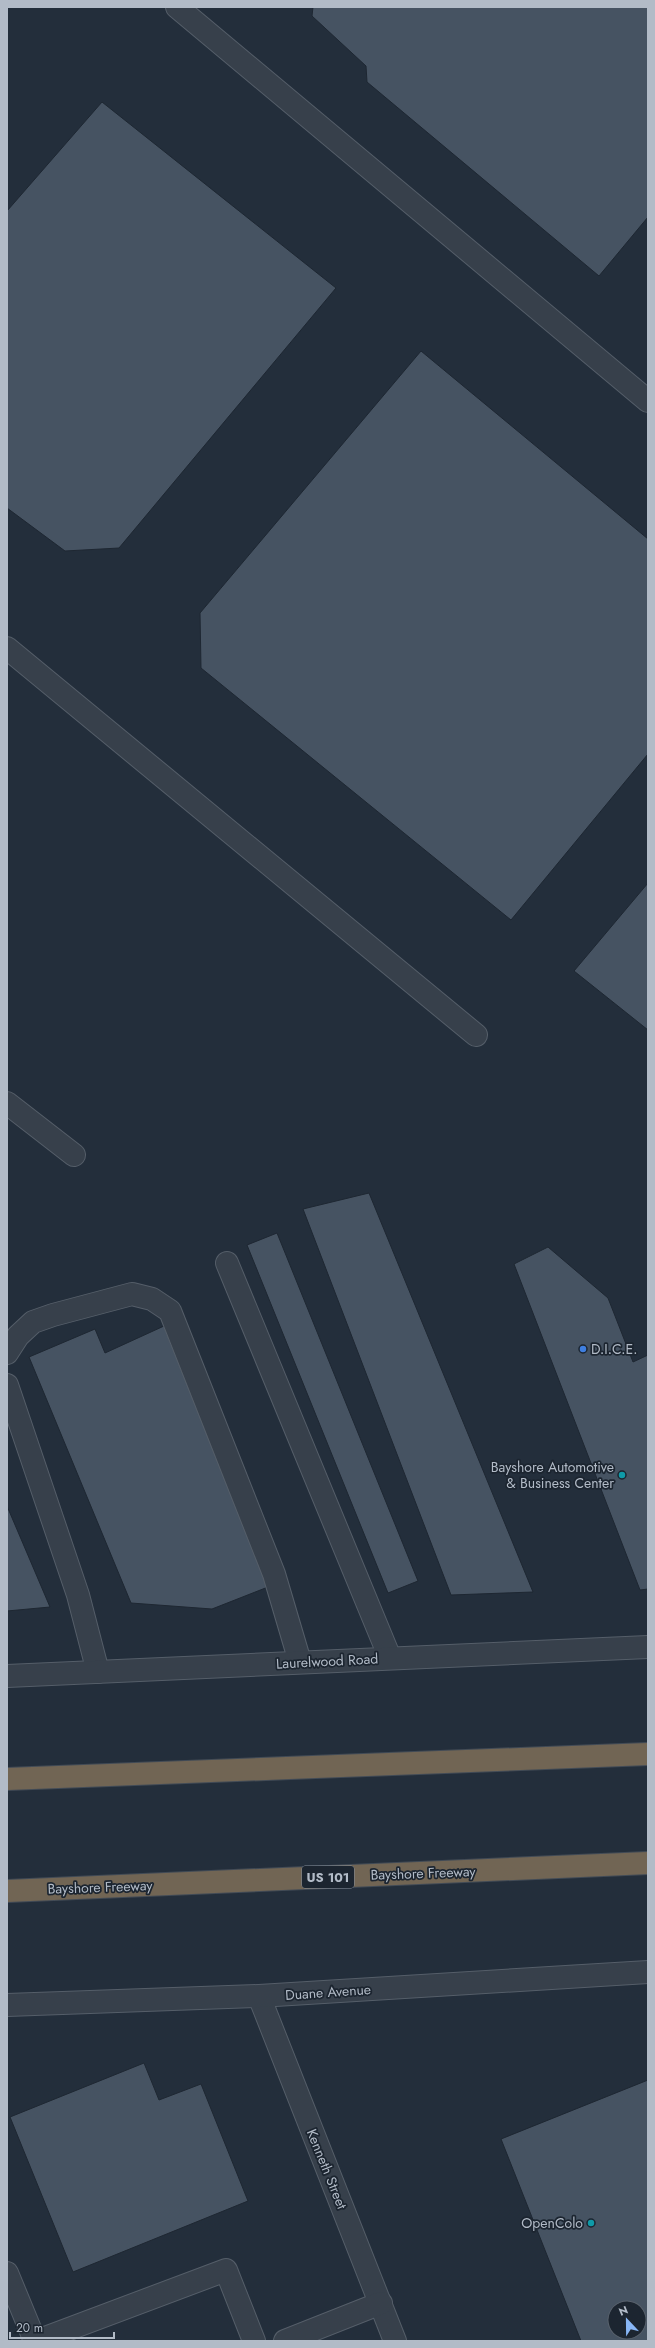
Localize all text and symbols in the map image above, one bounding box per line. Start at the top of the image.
place label: D.I.C.E. [591,1339,637,1359]
marker: D.I.C.E. [578,1344,588,1354]
place label: Bayshore Automotive & Business Center [491,1457,614,1493]
marker: Bayshore Automotive & Business Center [617,1470,627,1480]
street label: Laurelwood Road [275,1648,379,1674]
street label: Bayshore Freeway [370,1861,477,1885]
road number: US 101 [302,1866,354,1888]
street label: Bayshore Freeway [47,1875,154,1899]
street label: Duane Avenue [284,1979,372,2005]
street label: Kenneth Street [302,2126,352,2213]
place label: OpenColo [521,2213,583,2233]
marker: OpenColo [586,2218,596,2228]
north arrow [607,2300,647,2340]
text: N [616,2302,630,2320]
scale bar [10,2314,114,2340]
text: 20 m [16,2319,43,2337]

